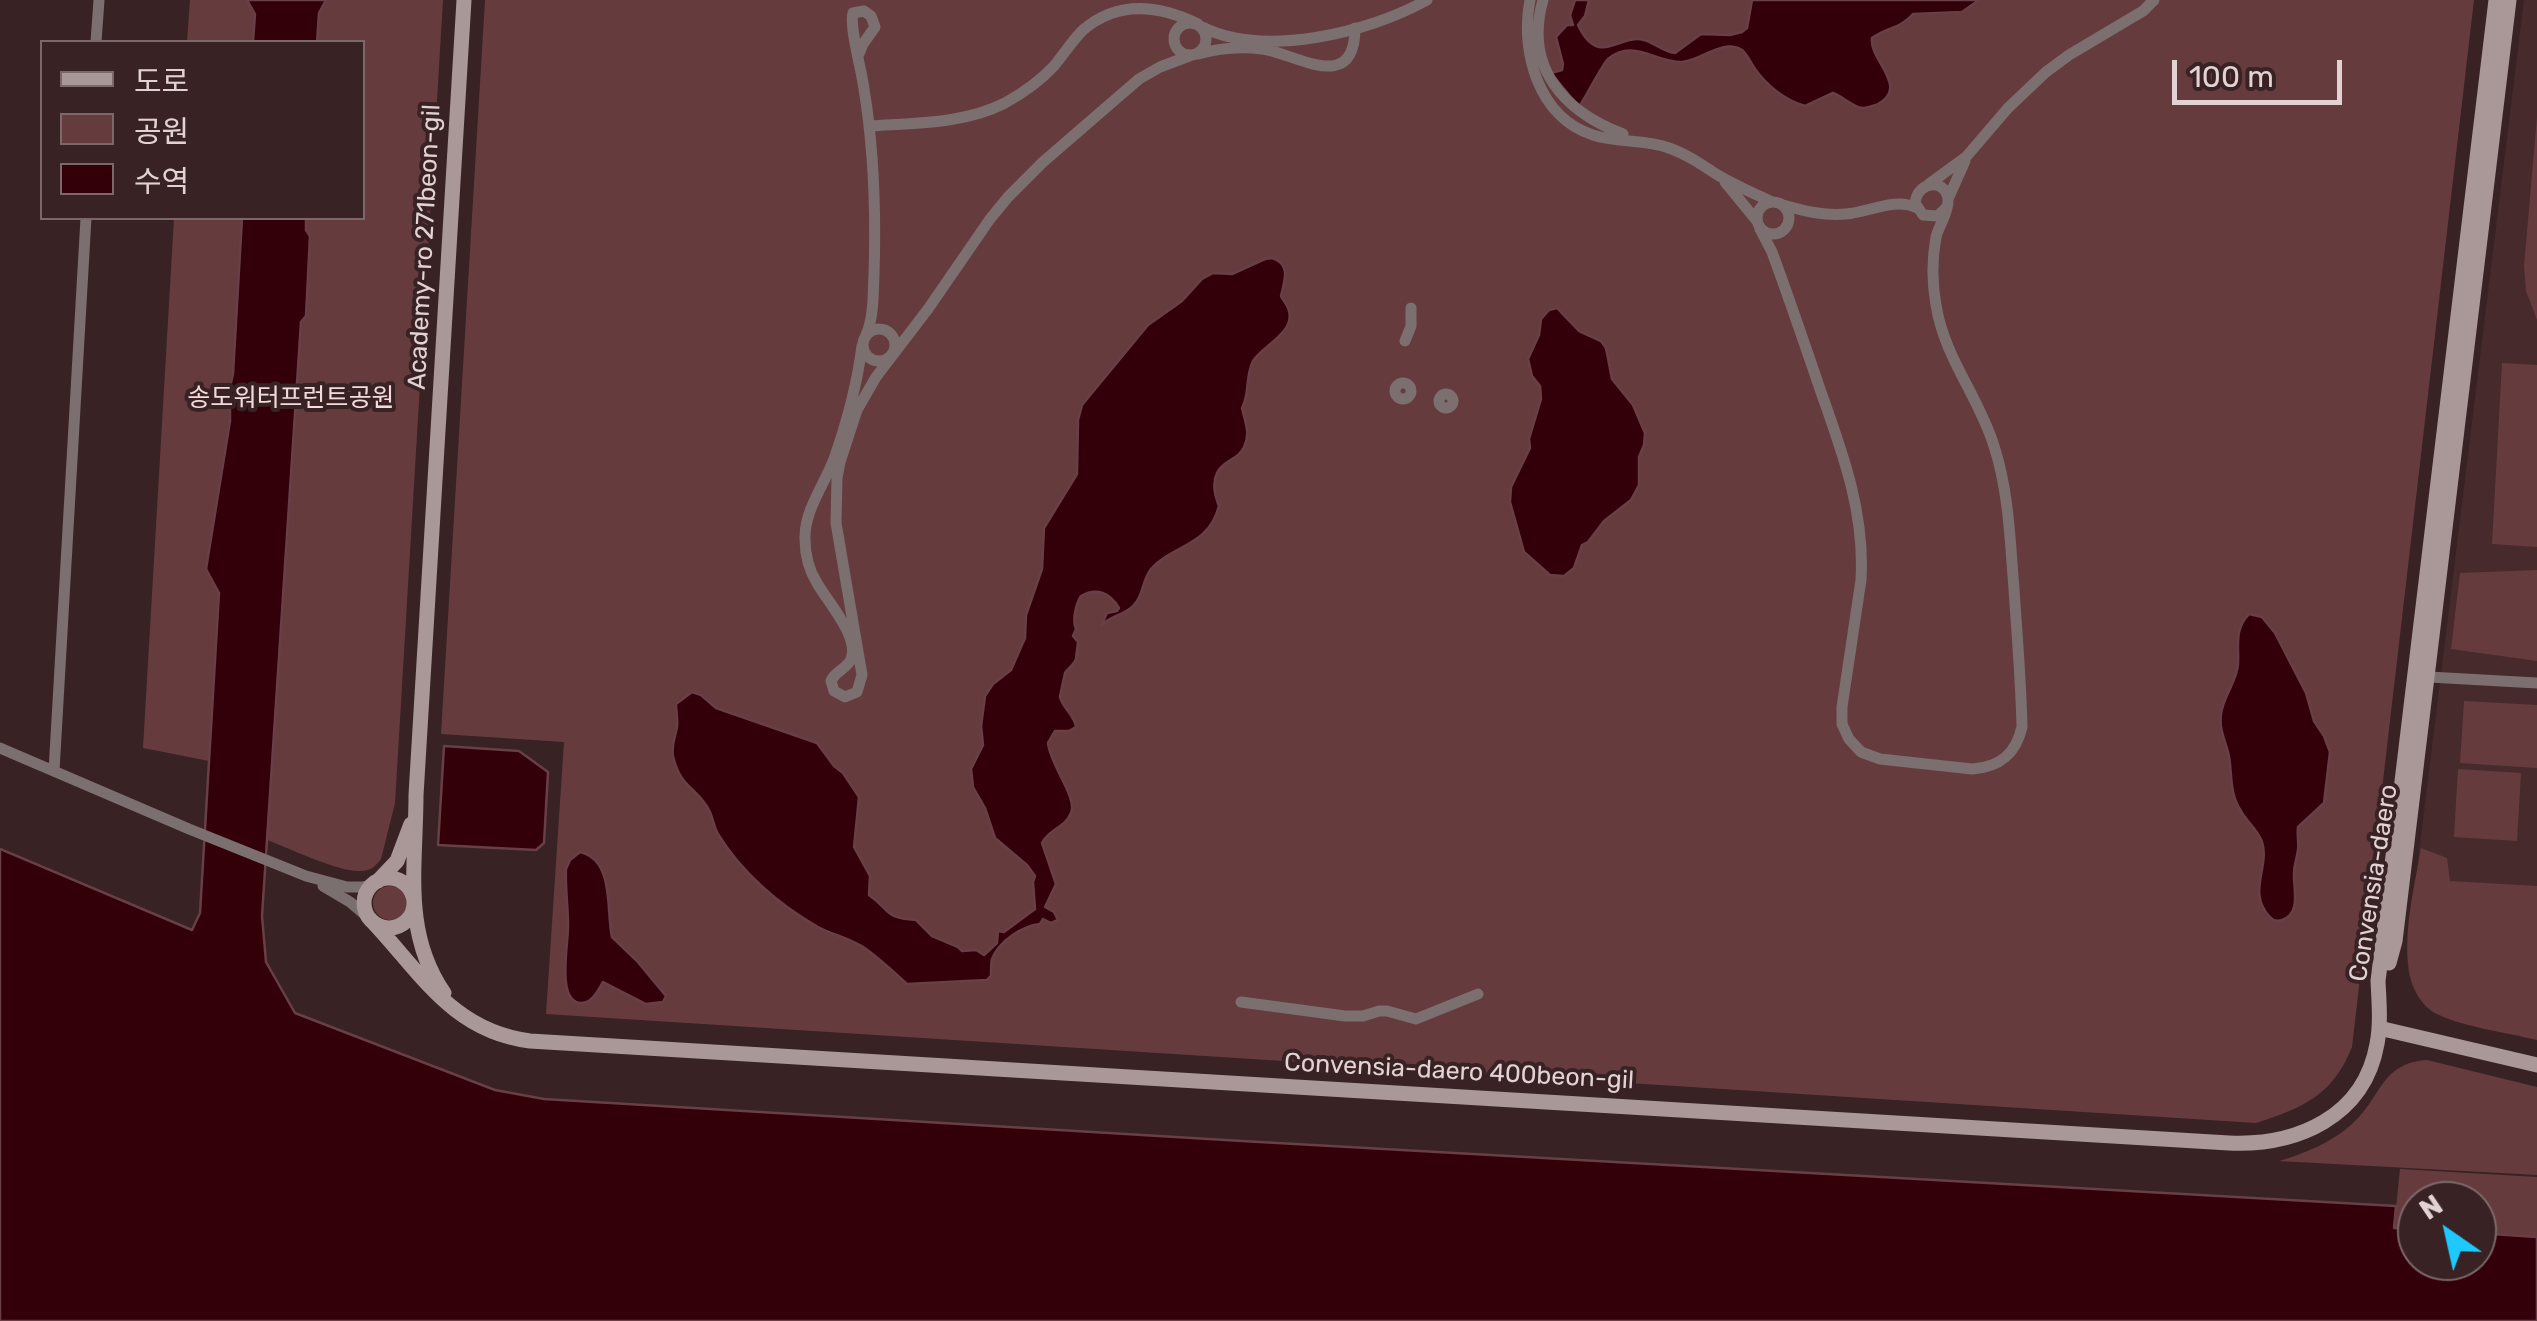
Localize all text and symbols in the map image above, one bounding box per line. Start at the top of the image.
legend [40,40,365,220]
scale bar [2177,40,2347,102]
text: 100 m [2189,59,2274,95]
text: 도로 [134,64,189,100]
street label: Academy-ro 271beon-gil [403,104,447,390]
text: 공원 [134,114,189,150]
text: 수역 [134,164,189,200]
park label: 송도워터프런트공원 [188,384,394,414]
street label: Convensia-daero [2344,782,2404,984]
street label: Convensia-daero 400beon-gil [1283,1048,1635,1096]
north arrow [2397,1181,2497,1281]
text: N [2413,1188,2449,1227]

